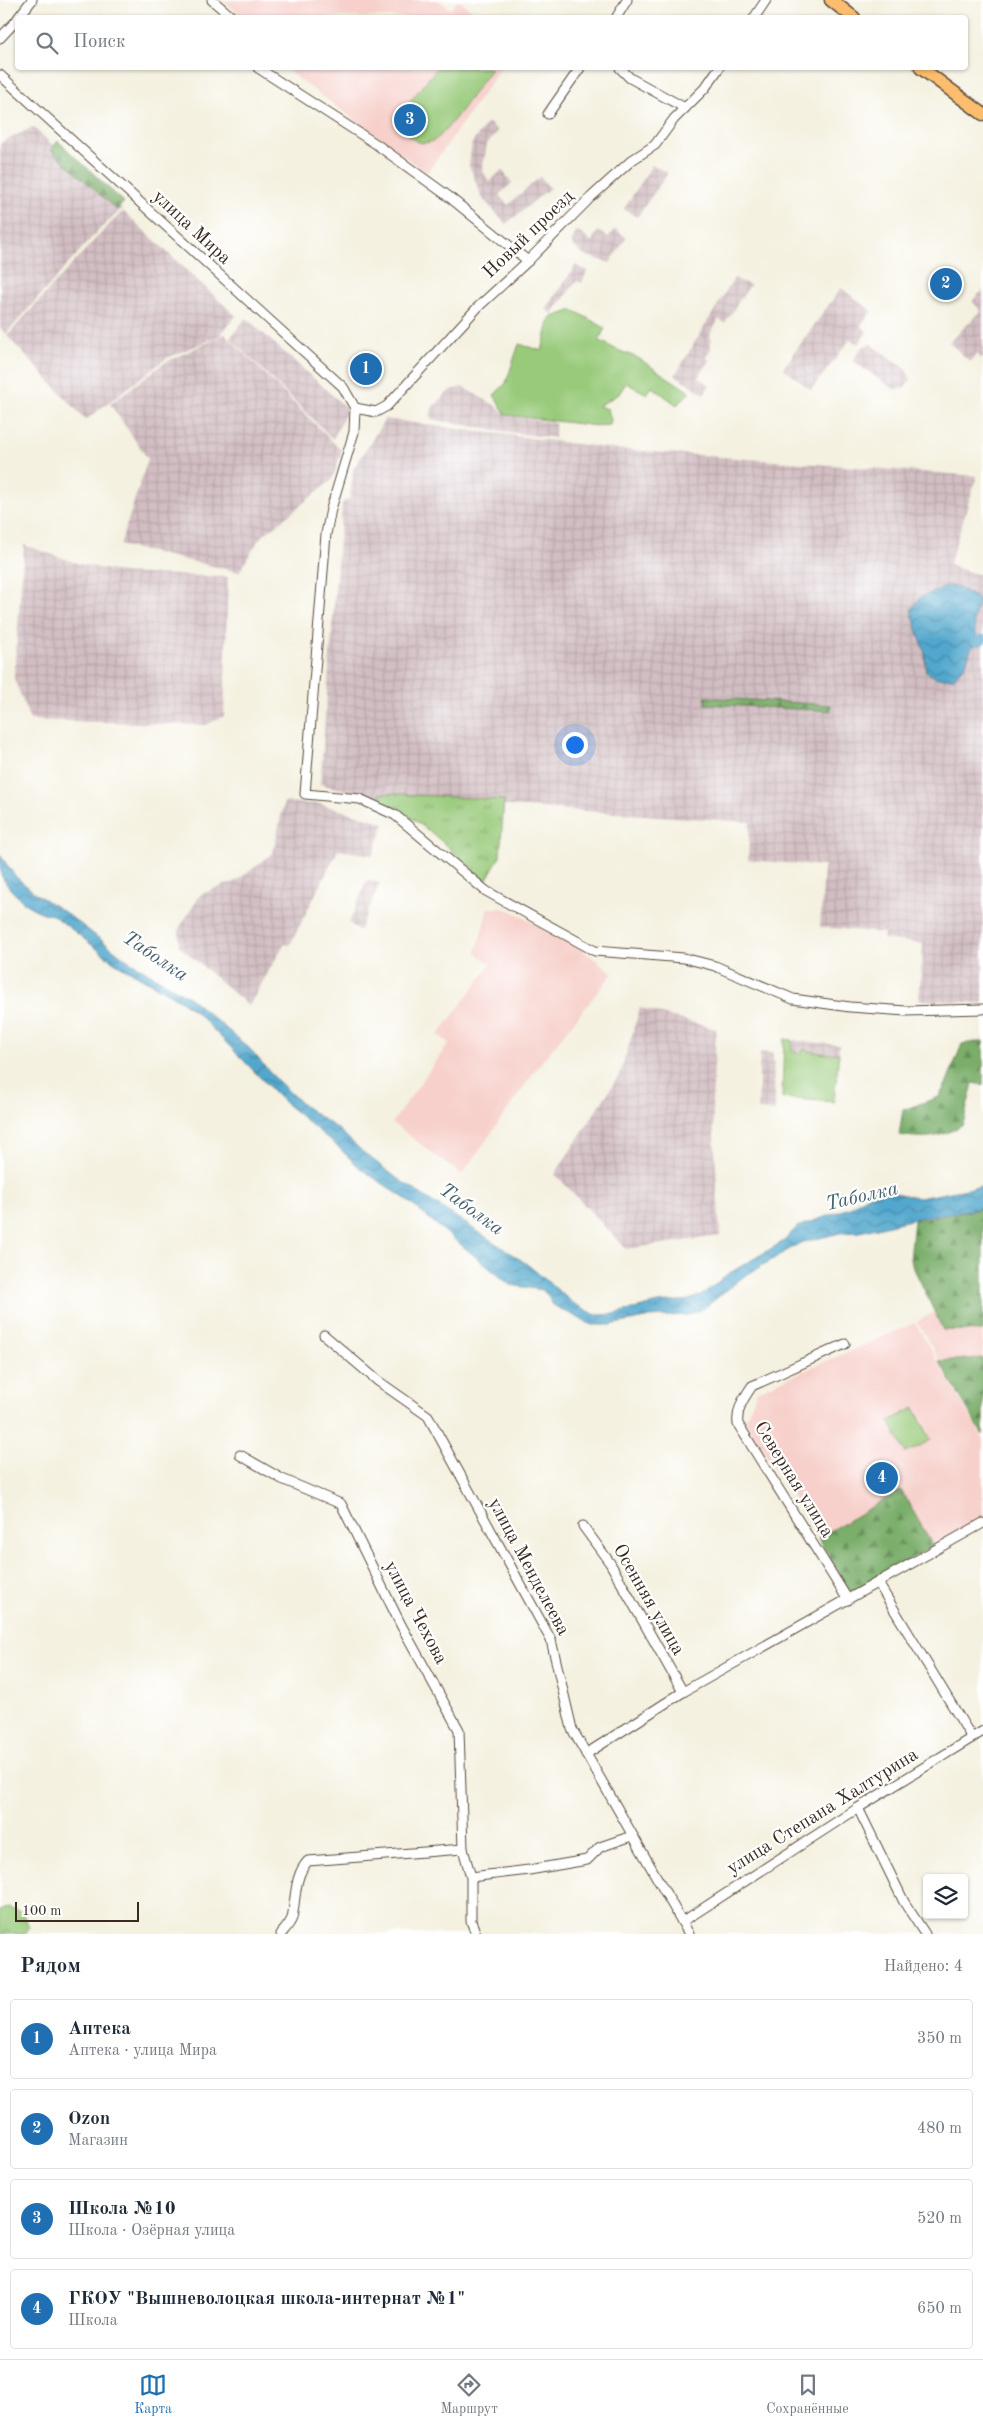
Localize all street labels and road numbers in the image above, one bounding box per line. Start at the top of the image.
street label: улица Мира [148,187,234,269]
street label: Новый проезд [480,187,578,283]
street label: Северная улица [750,1419,837,1542]
street label: улица Менделеева [484,1495,572,1639]
street label: Осенняя улица [609,1541,688,1659]
street label: улица Чехова [380,1558,450,1668]
street label: улица Степана Халтурина [724,1745,922,1879]

